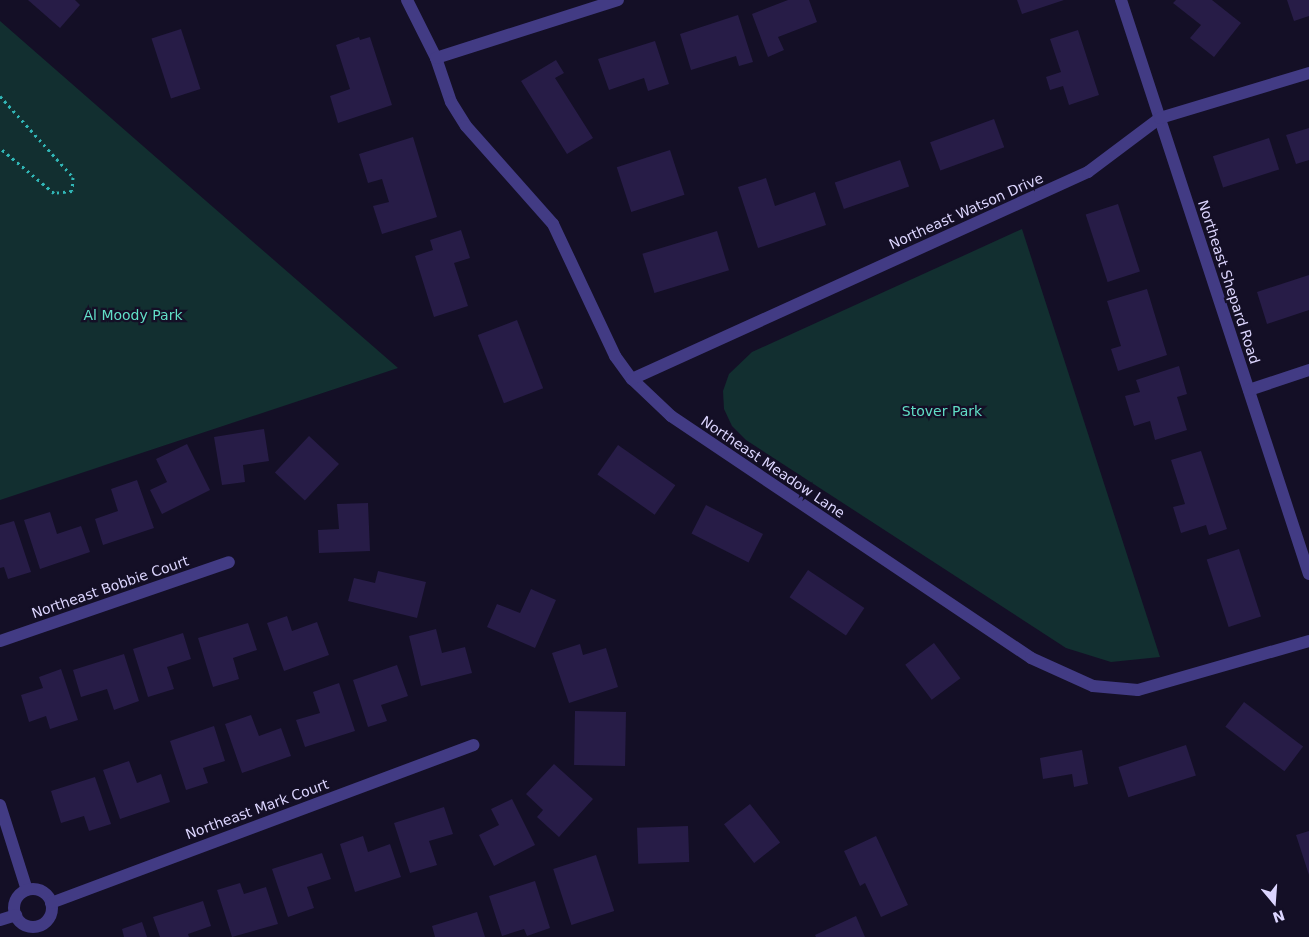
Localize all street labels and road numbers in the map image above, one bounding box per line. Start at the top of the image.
street label: Northeast Watson Drive [886,169,1046,253]
street label: Northeast Shepard Road [1195,198,1263,366]
street label: Northeast Meadow Lane [698,412,848,522]
street label: Northeast Bobbie Court [29,552,191,622]
street label: Northeast Mark Court [183,775,331,843]

